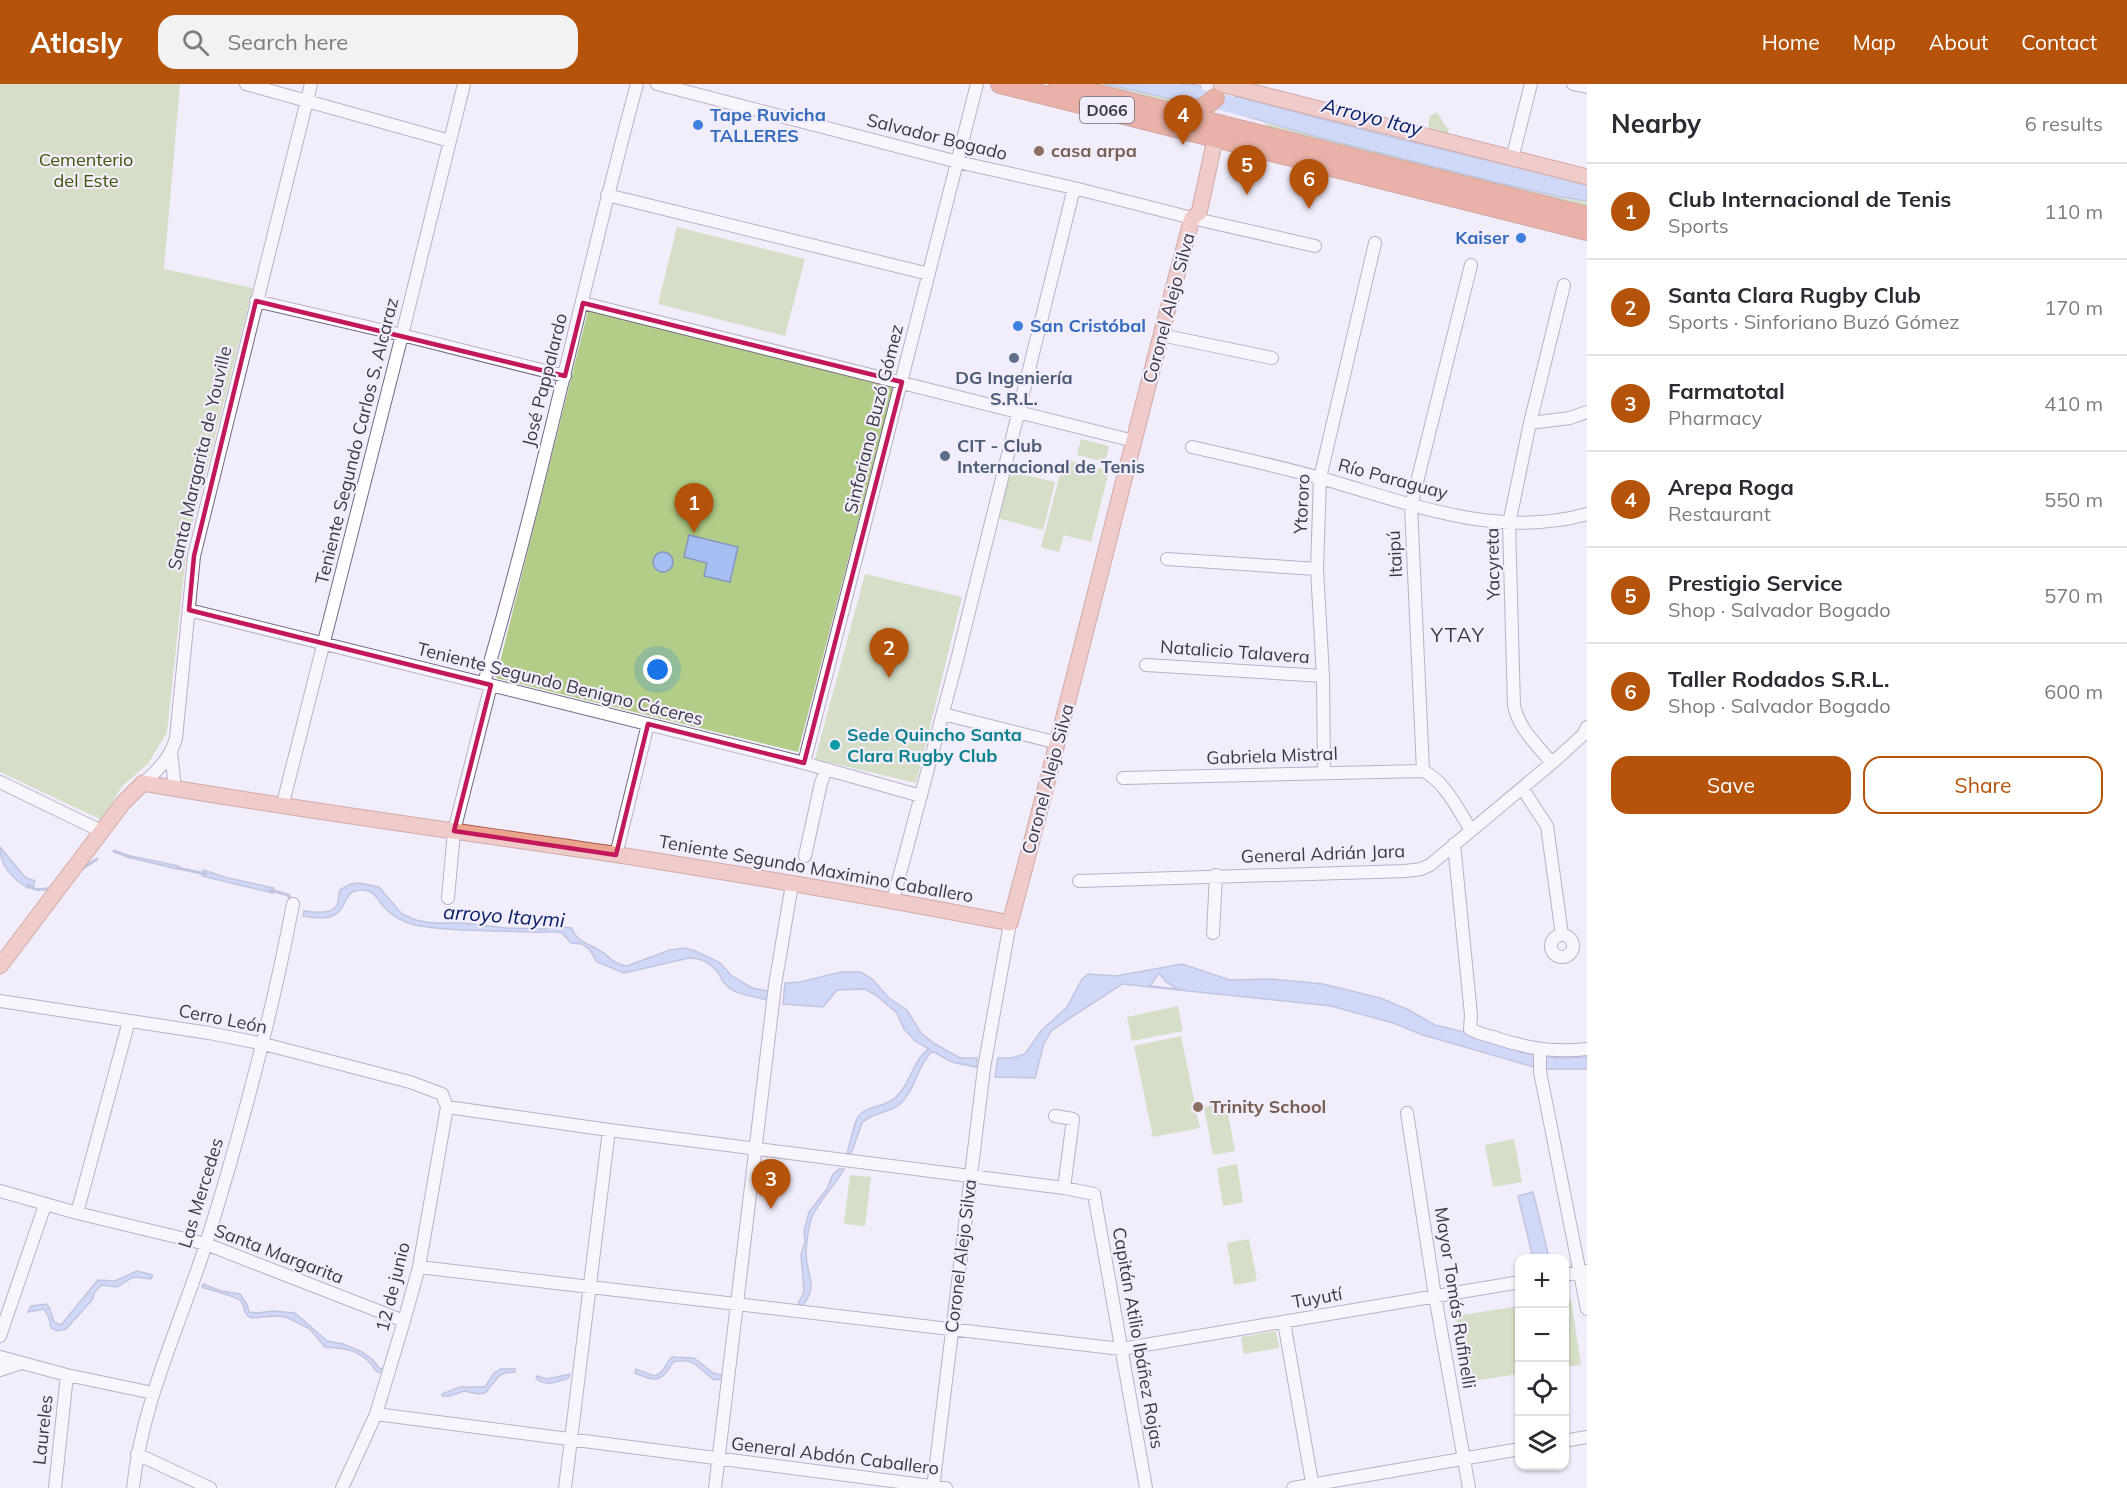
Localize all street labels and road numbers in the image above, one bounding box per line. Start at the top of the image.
road number: D066 [1080,97,1134,123]
street label: Salvador Bogado [864,108,1010,165]
street label: Coronel Alejo Silva [1137,230,1200,385]
street label: Teniente Segundo Carlos S. Alcaraz [310,295,403,587]
street label: José Pappalardo [517,311,572,449]
street label: Sinforiano Buzó Gómez [839,322,908,516]
street label: Santa Margarita de Youville [163,344,236,572]
street label: Río Paraguay [1336,453,1451,504]
street label: Ytororo [1288,473,1315,536]
street label: Yacyreta [1480,528,1505,601]
street label: Itaipú [1382,530,1407,578]
street label: Natalicio Talavera [1159,635,1311,668]
street label: Teniente Segundo Benigno Cáceres [415,637,705,730]
street label: Coronel Alejo Silva [1016,701,1079,856]
street label: Gabriela Mistral [1206,742,1338,769]
street label: Teniente Segundo Maximino Caballero [657,829,975,908]
street label: General Adrián Jara [1240,839,1405,868]
street label: Cerro León [177,999,269,1038]
street label: Las Mercedes [173,1135,228,1251]
street label: Coronel Alejo Silva [940,1178,981,1334]
street label: Mayor Tomás Rufinelli [1430,1206,1481,1390]
street label: Santa Margarita [211,1218,347,1289]
street label: Capitán Atilio Ibáñez Rojas [1108,1225,1169,1451]
street label: 12 de junio [370,1240,415,1334]
street label: Tuyutí [1290,1282,1345,1313]
street label: Laureles [27,1394,58,1466]
street label: General Abdón Caballero [730,1431,940,1480]

